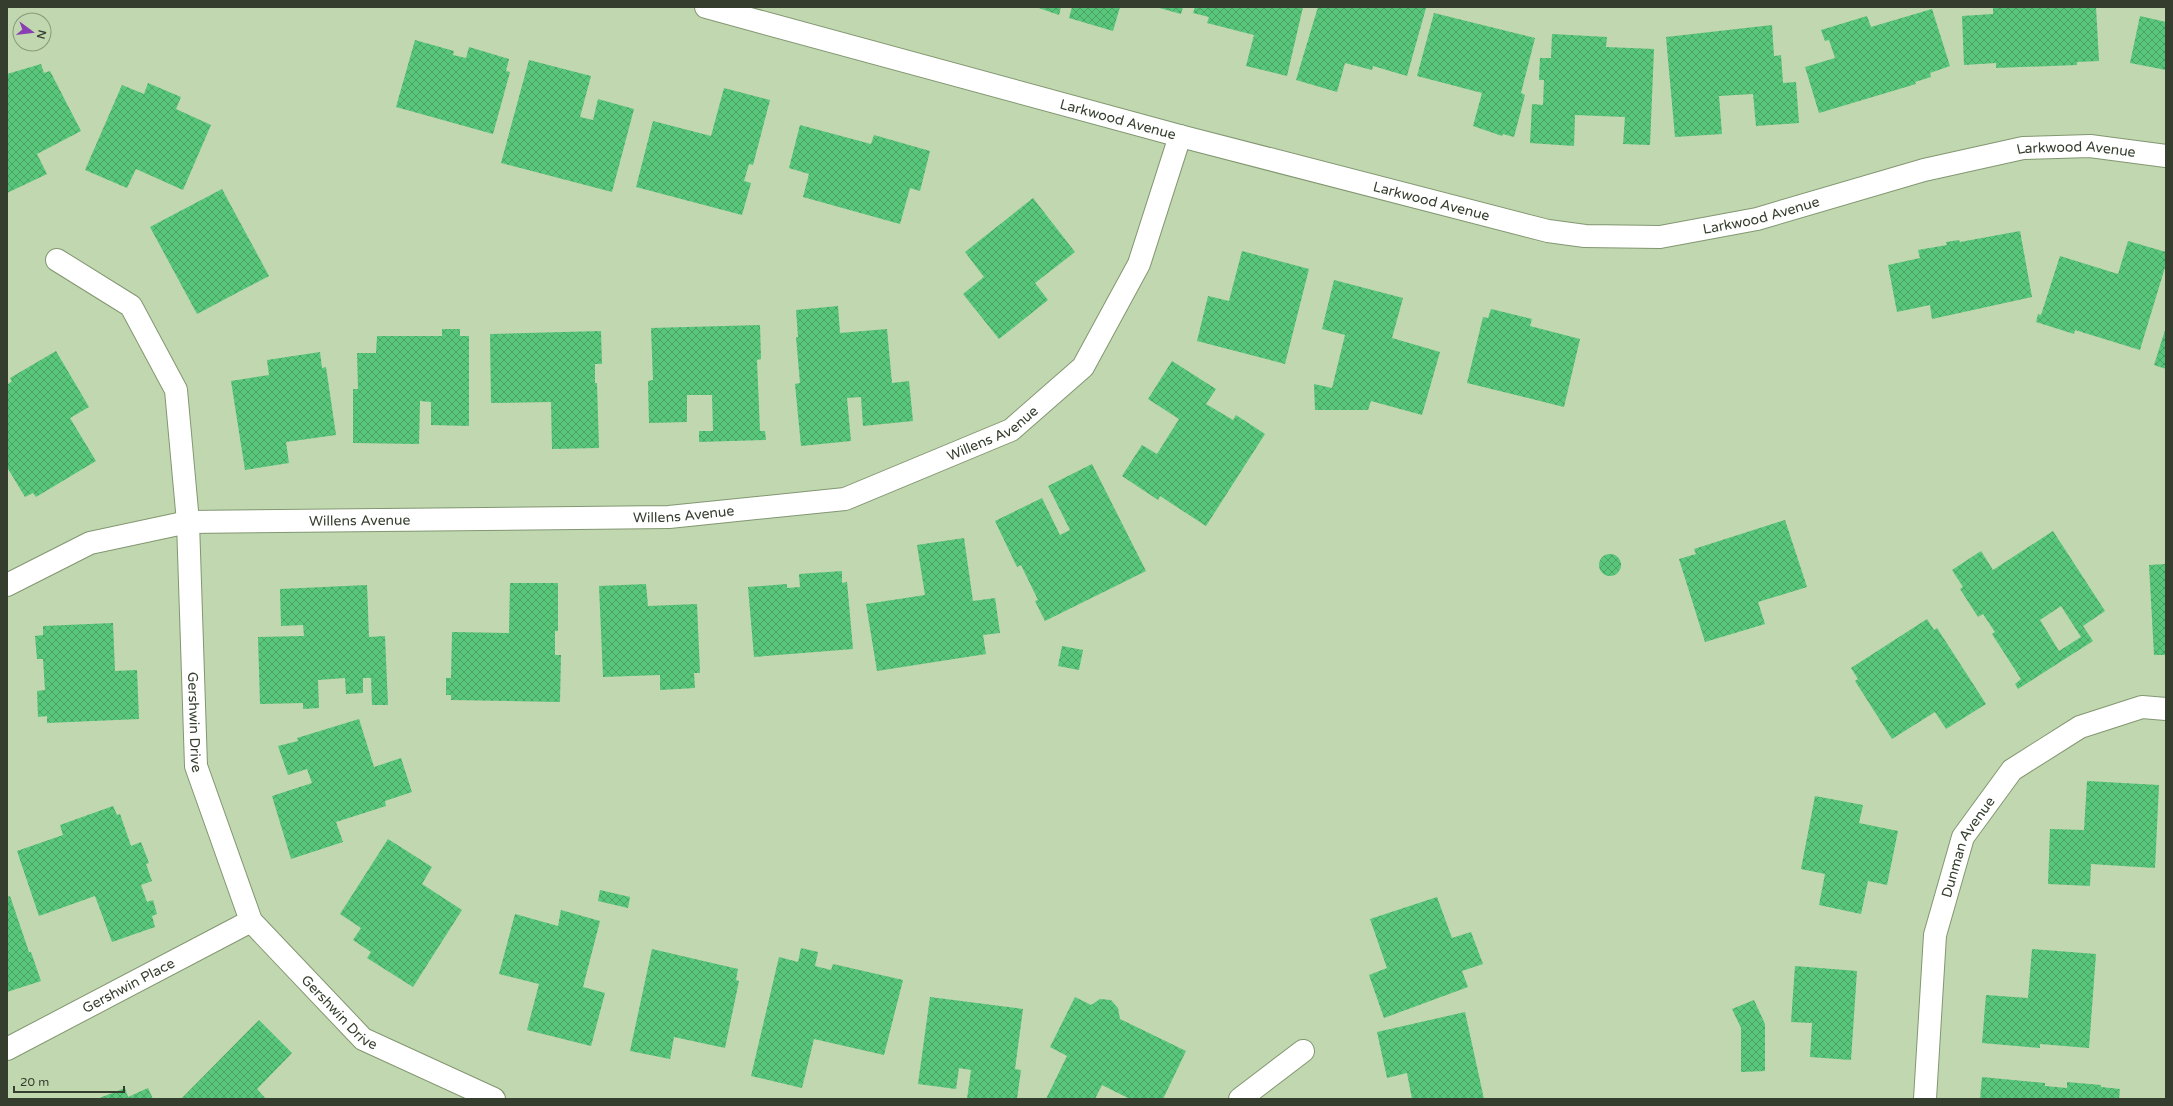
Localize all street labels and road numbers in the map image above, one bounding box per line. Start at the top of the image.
street label: Larkwood Avenue [1058,96,1178,144]
street label: Larkwood Avenue [2015,138,2137,161]
street label: Larkwood Avenue [1371,178,1492,225]
street label: Larkwood Avenue [1701,193,1822,238]
street label: Willens Avenue [944,402,1042,465]
street label: Willens Avenue [633,502,735,526]
street label: Willens Avenue [309,512,411,530]
street label: Gershwin Drive [184,672,206,775]
street label: Dunman Avenue [1938,793,1999,900]
street label: Gershwin Place [79,955,178,1017]
street label: Gershwin Drive [298,972,380,1053]

